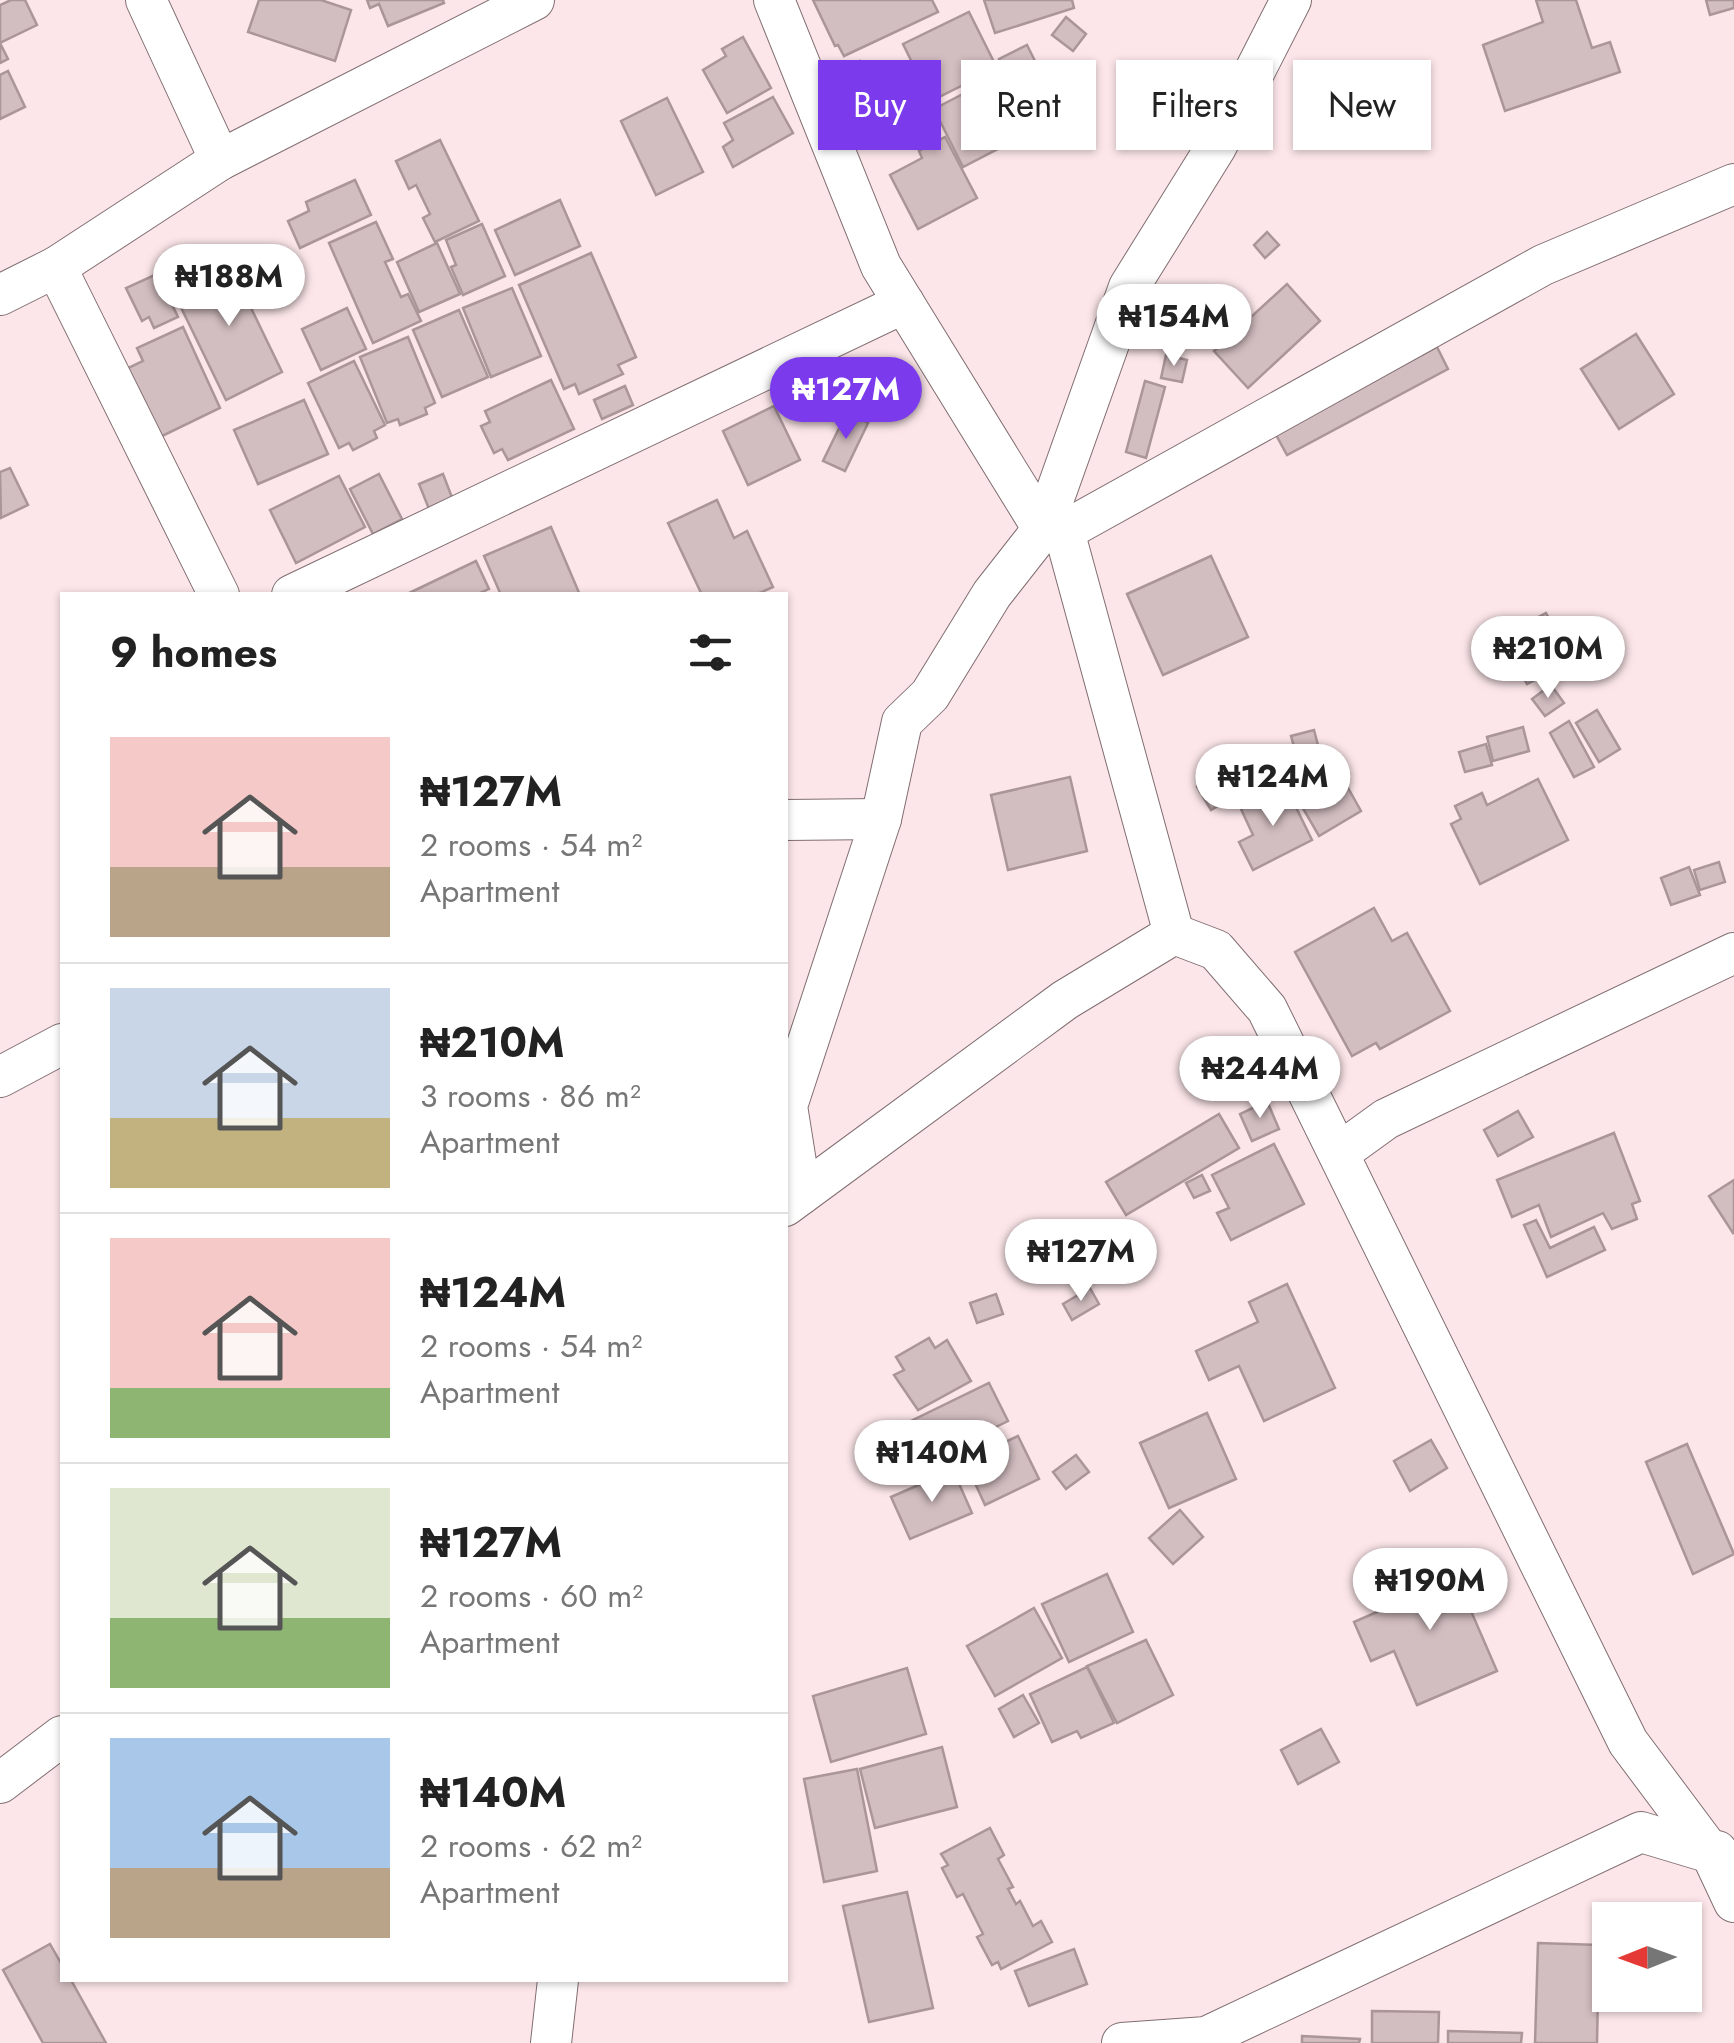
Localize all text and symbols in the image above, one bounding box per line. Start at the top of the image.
chip: Buy [818,60,941,150]
chip: Rent [961,60,1096,150]
chip: Filters [1116,60,1273,150]
chip: New [1293,60,1431,150]
pin: ₦188M [159,244,299,329]
text: ₦188M [175,253,283,299]
pin: ₦154M [1104,284,1244,369]
text: ₦154M [1119,293,1229,339]
pin: ₦127M [776,357,916,442]
text: ₦127M [792,366,900,412]
pin: ₦210M [1478,616,1618,701]
text: 9 homes [110,622,277,683]
icon: filters [683,625,738,680]
text: ₦210M [1493,625,1603,671]
pin: ₦124M [1203,744,1343,829]
text: ₦124M [1217,753,1329,799]
text: ₦127M [420,761,562,822]
icon: home [190,777,310,897]
text: 2 rooms · 54 m² [420,822,642,868]
text: Apartment [420,868,559,914]
text: ₦210M [420,1012,565,1073]
icon: home [190,1028,310,1148]
pin: ₦244M [1190,1036,1330,1121]
text: ₦244M [1201,1045,1319,1091]
text: 3 rooms · 86 m² [420,1073,641,1119]
text: Apartment [420,1119,559,1165]
pin: ₦127M [1011,1219,1151,1304]
text: ₦127M [1027,1228,1135,1274]
text: ₦124M [420,1262,566,1323]
icon: home [190,1278,310,1398]
text: 2 rooms · 54 m² [420,1323,642,1369]
text: Apartment [420,1369,559,1415]
pin: ₦140M [862,1420,1002,1505]
text: ₦140M [876,1429,988,1475]
text: ₦127M [420,1512,562,1573]
icon: home [190,1528,310,1648]
pin: ₦190M [1360,1548,1500,1633]
text: ₦190M [1375,1557,1485,1603]
text: 2 rooms · 60 m² [420,1573,643,1619]
text: Apartment [420,1619,559,1665]
text: ₦140M [420,1762,566,1823]
icon: home [190,1778,310,1898]
text: 2 rooms · 62 m² [420,1823,642,1869]
text: Apartment [420,1869,559,1915]
north arrow [1592,1902,1702,2012]
map controls [1592,1902,1702,2012]

